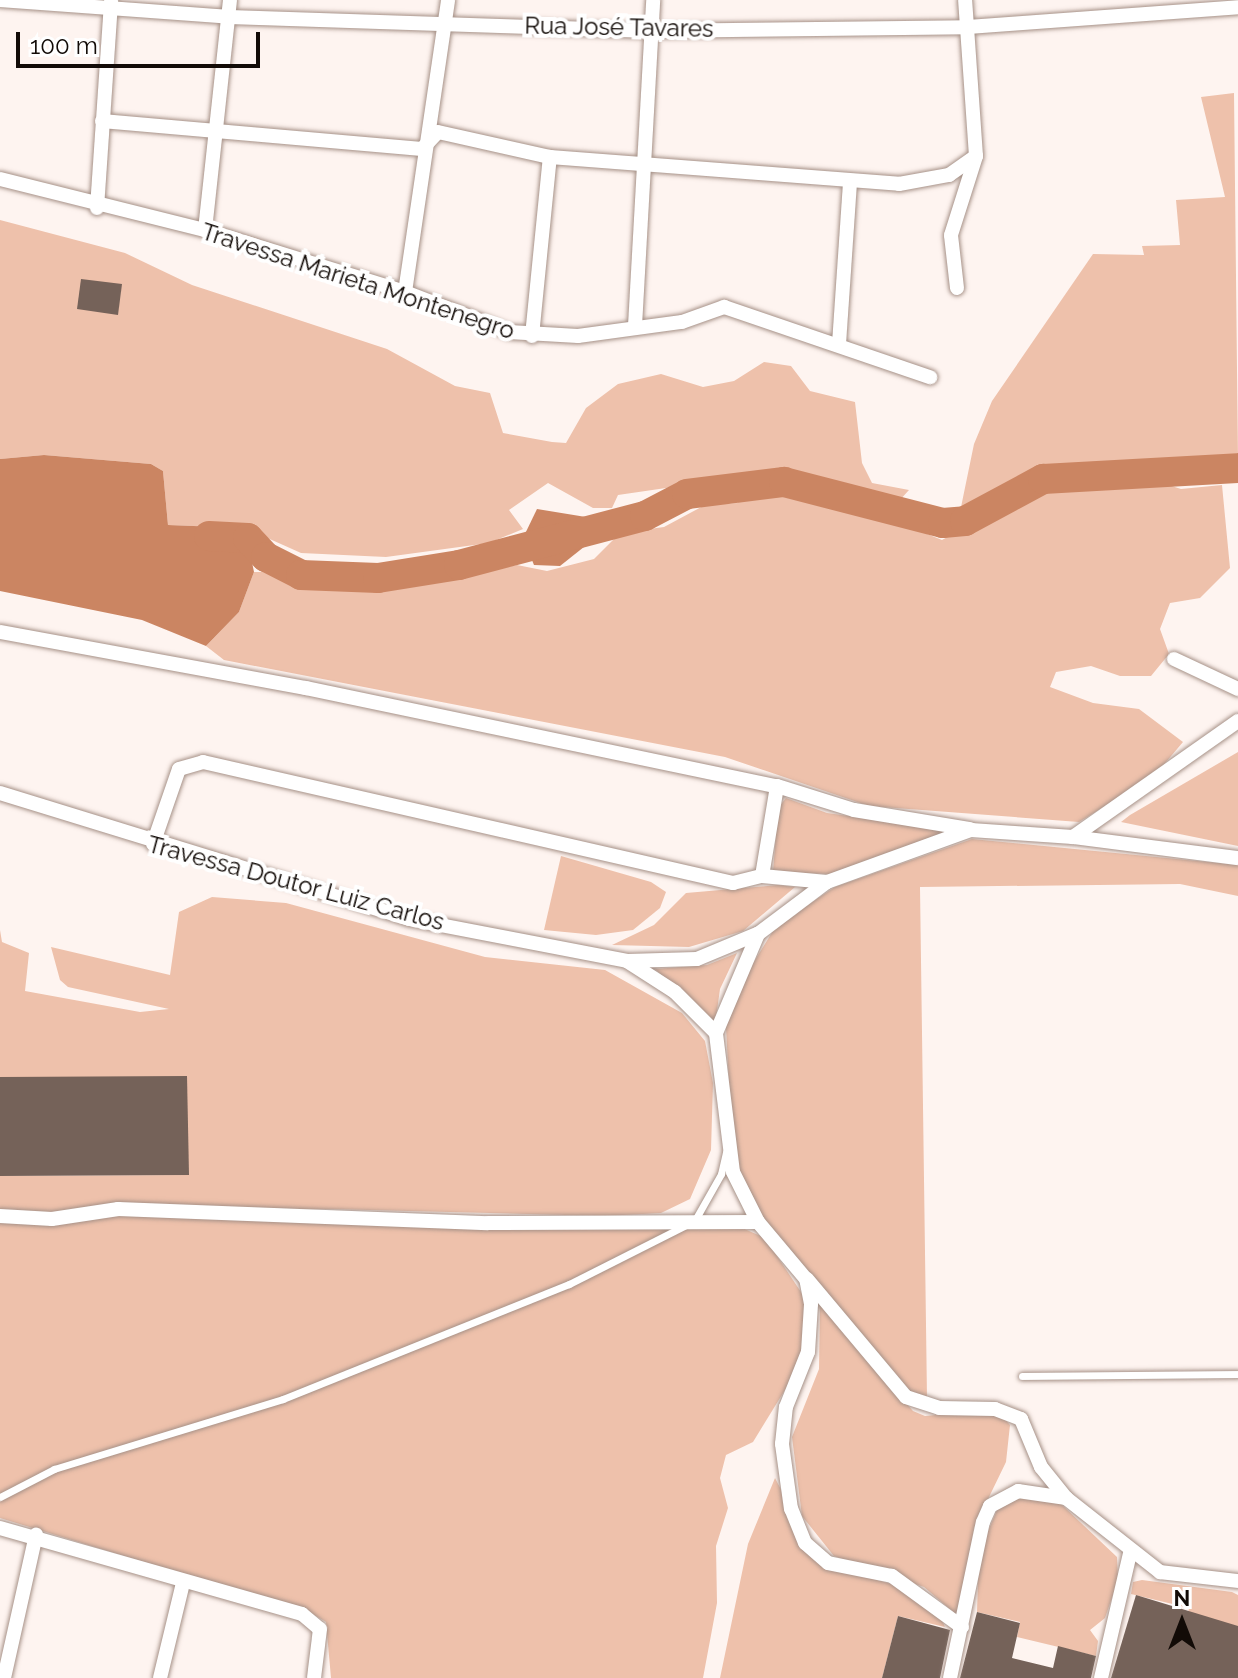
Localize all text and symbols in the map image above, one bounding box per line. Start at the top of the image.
street label: Rua José Tavares [524,11,714,43]
scale bar [20,16,264,66]
text: 100 m [30,31,98,60]
street label: Travessa Marieta Montenegro [198,217,518,345]
street label: Travessa Doutor Luiz Carlos [144,829,448,937]
north arrow [1142,1582,1222,1662]
text: N [1174,1585,1190,1611]

